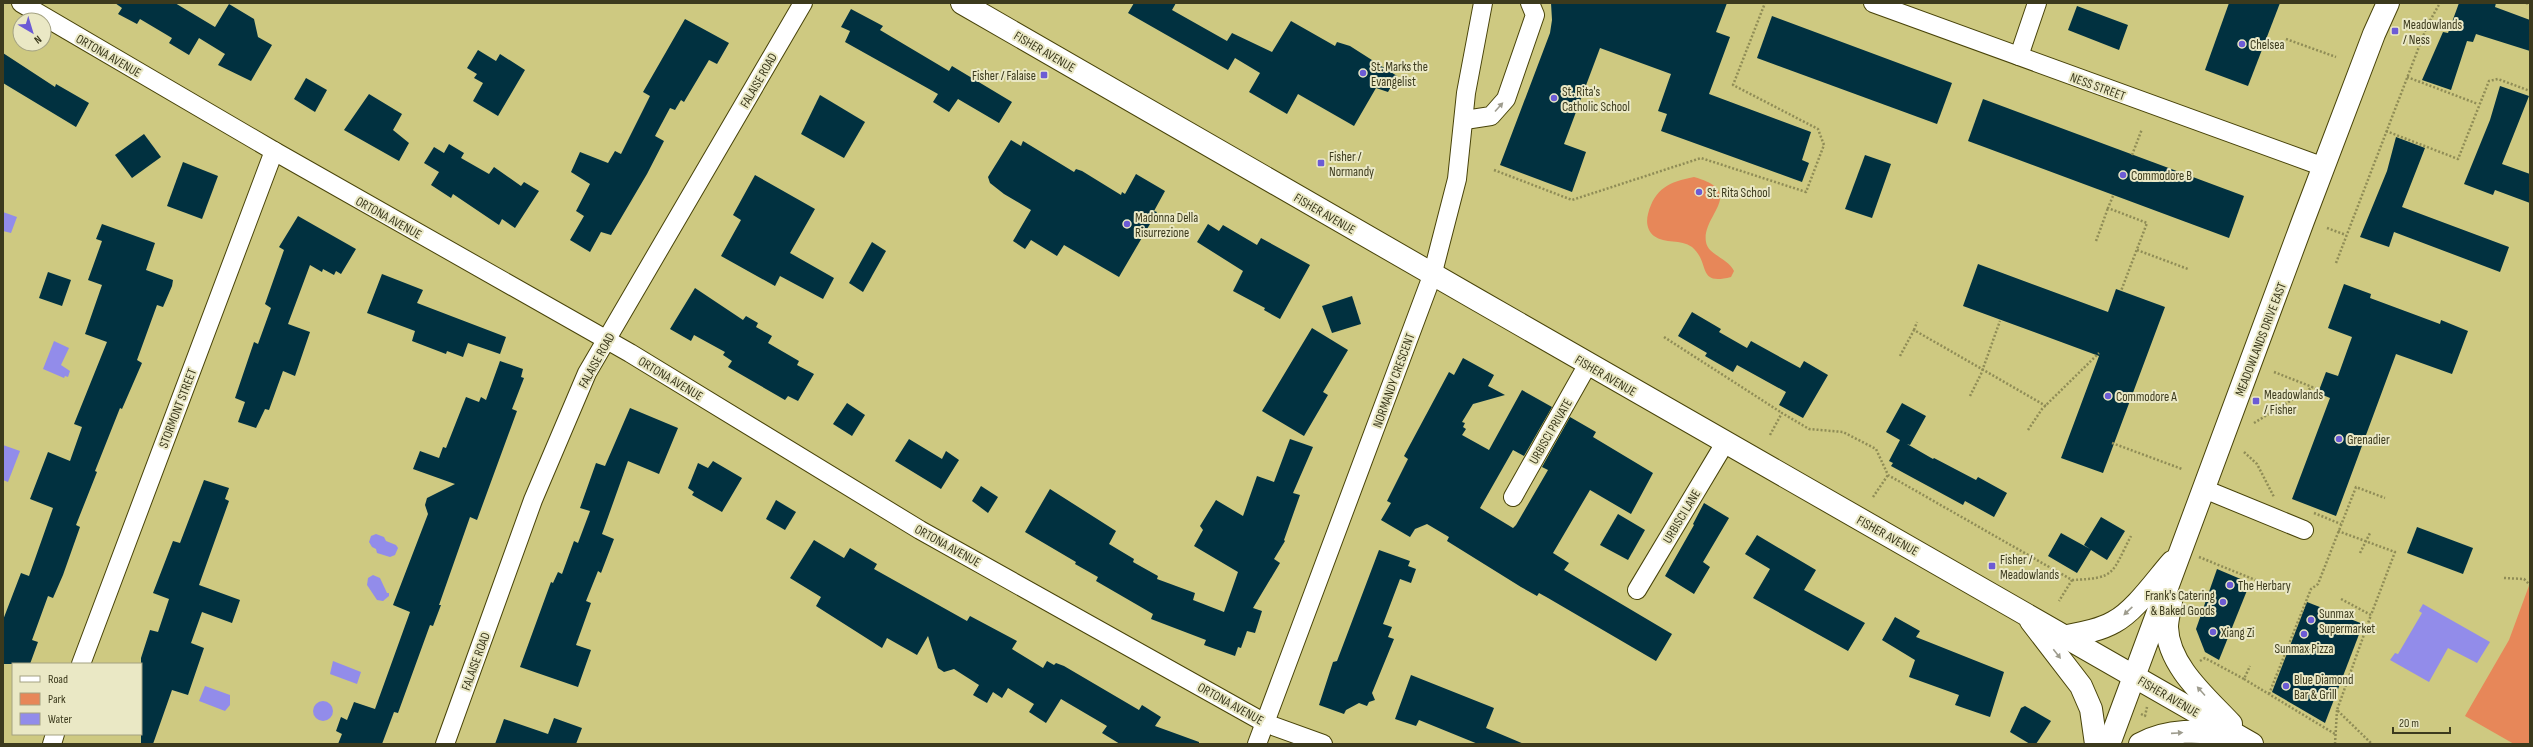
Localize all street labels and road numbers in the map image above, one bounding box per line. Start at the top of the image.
street label: FISHER AVENUE [1011,28,1078,76]
street label: ORTONA AVENUE [73,31,144,81]
street label: FALAISE ROAD [737,50,781,111]
street label: NESS STREET [2068,70,2128,104]
street label: FISHER AVENUE [1291,190,1358,238]
street label: ORTONA AVENUE [353,193,424,243]
street label: MEADOWLANDS DRIVE EAST [2232,280,2290,399]
street label: FALAISE ROAD [575,330,619,391]
street label: NORMANDY CRESCENT [1369,331,1418,430]
street label: FISHER AVENUE [1572,352,1639,400]
street label: ORTONA AVENUE [635,353,706,404]
street label: STORMONT STREET [155,366,200,450]
street label: URBISCI PRIVATE [1526,396,1576,467]
street label: URBISCI LANE [1660,487,1704,546]
street label: FISHER AVENUE [1854,512,1921,559]
street label: ORTONA AVENUE [912,521,983,571]
street label: FALAISE ROAD [458,630,494,693]
street label: FISHER AVENUE [2135,673,2202,721]
street label: ORTONA AVENUE [1195,679,1266,729]

